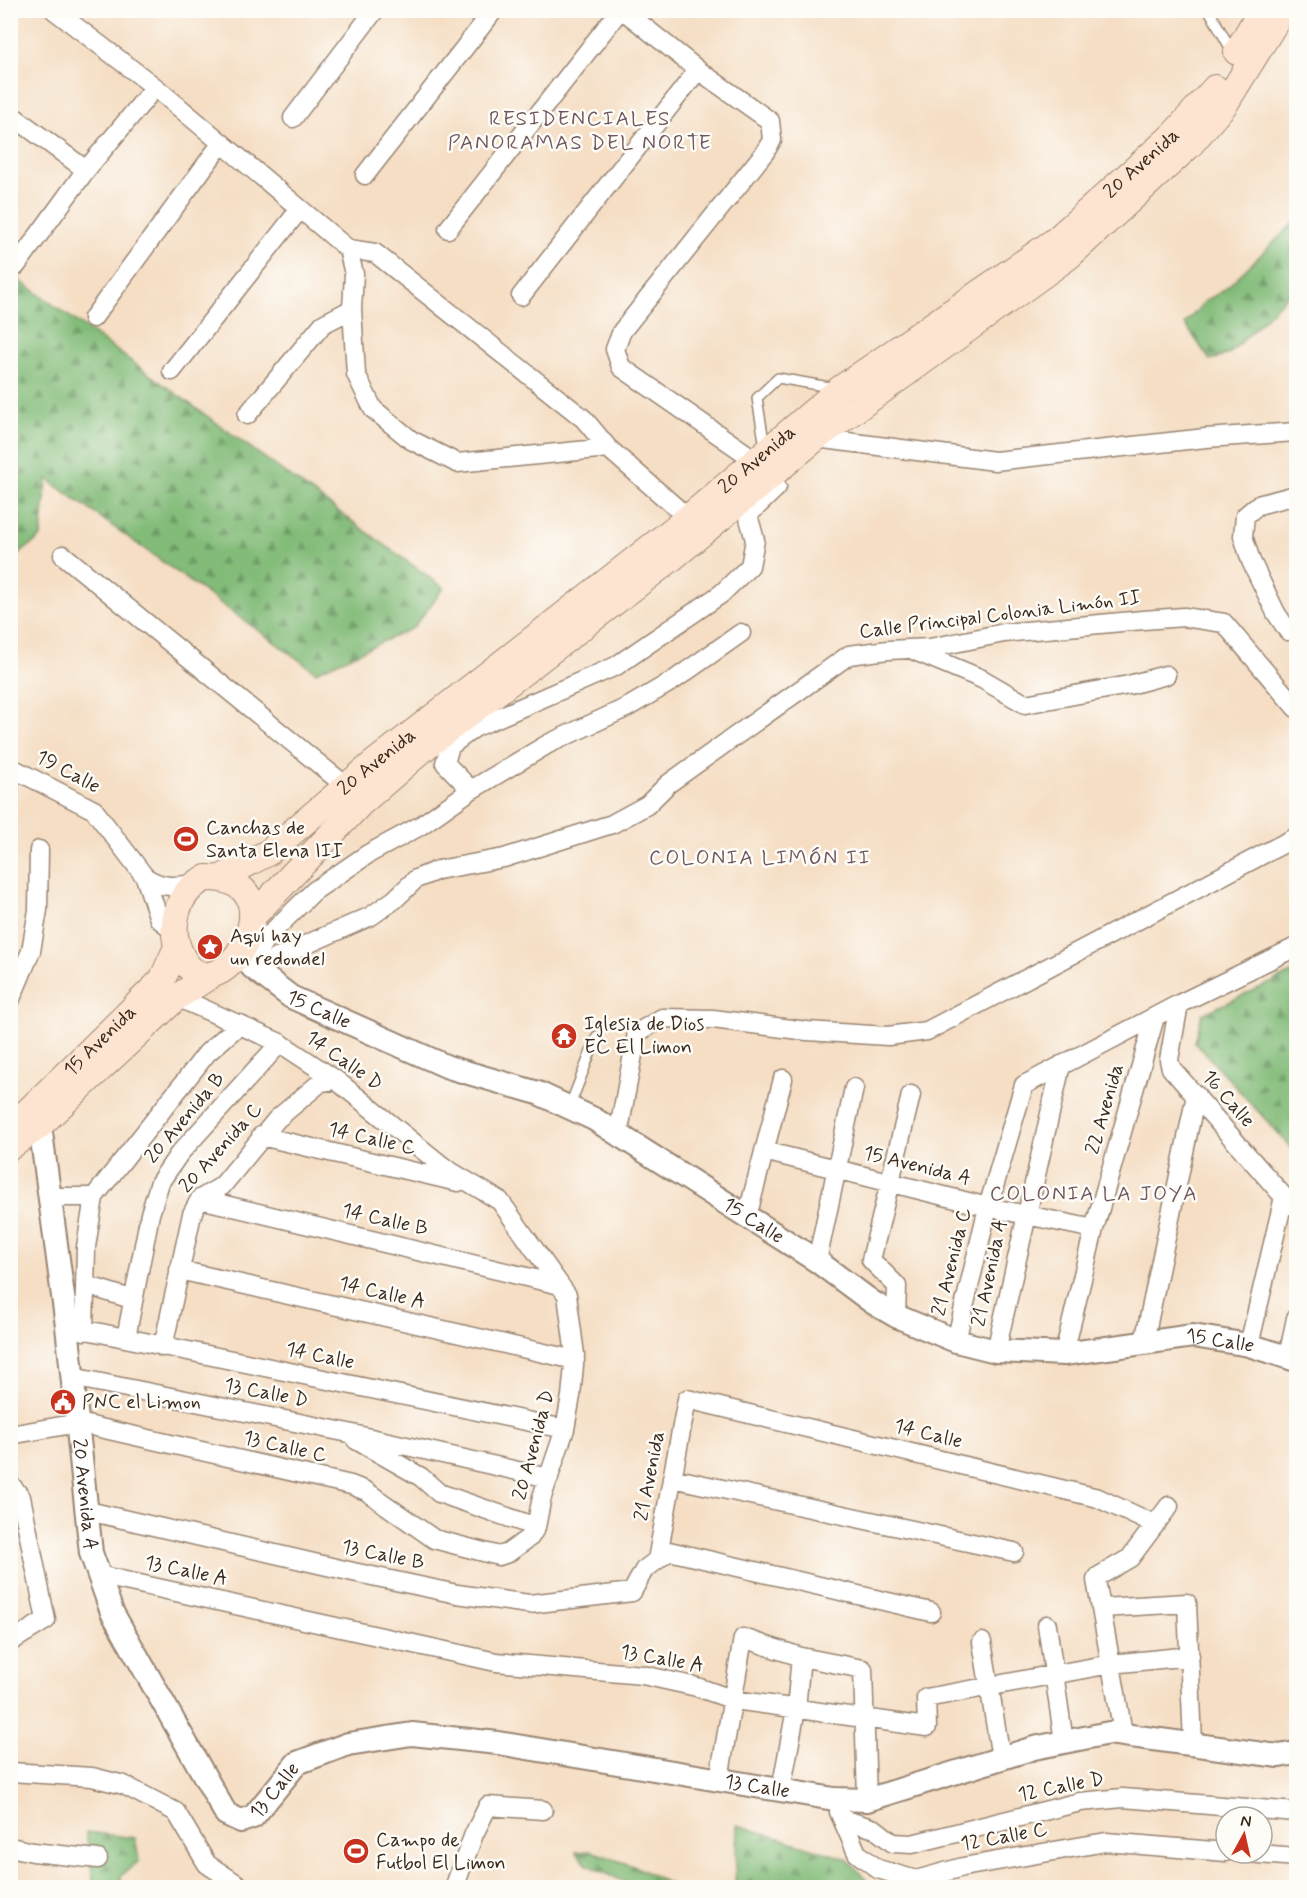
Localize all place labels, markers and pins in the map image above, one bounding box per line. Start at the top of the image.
place label: Canchas de Santa Elena III [206,815,343,865]
sports icon: Canchas de Santa Elena III [171,824,201,854]
place label: Aquí hay un redondel [230,923,325,973]
place icon: Aquí hay un redondel [195,932,225,962]
place label: Iglesia de Dios EC El Limon [584,1011,704,1061]
temple icon: Iglesia de Dios EC El Limon [549,1021,579,1051]
public building icon: PNC el Limon [48,1387,78,1417]
place label: PNC el Limon [82,1389,201,1416]
place label: Campo de Futbol El Limon [376,1827,506,1877]
sports icon: Campo de Futbol El Limon [341,1836,371,1866]

